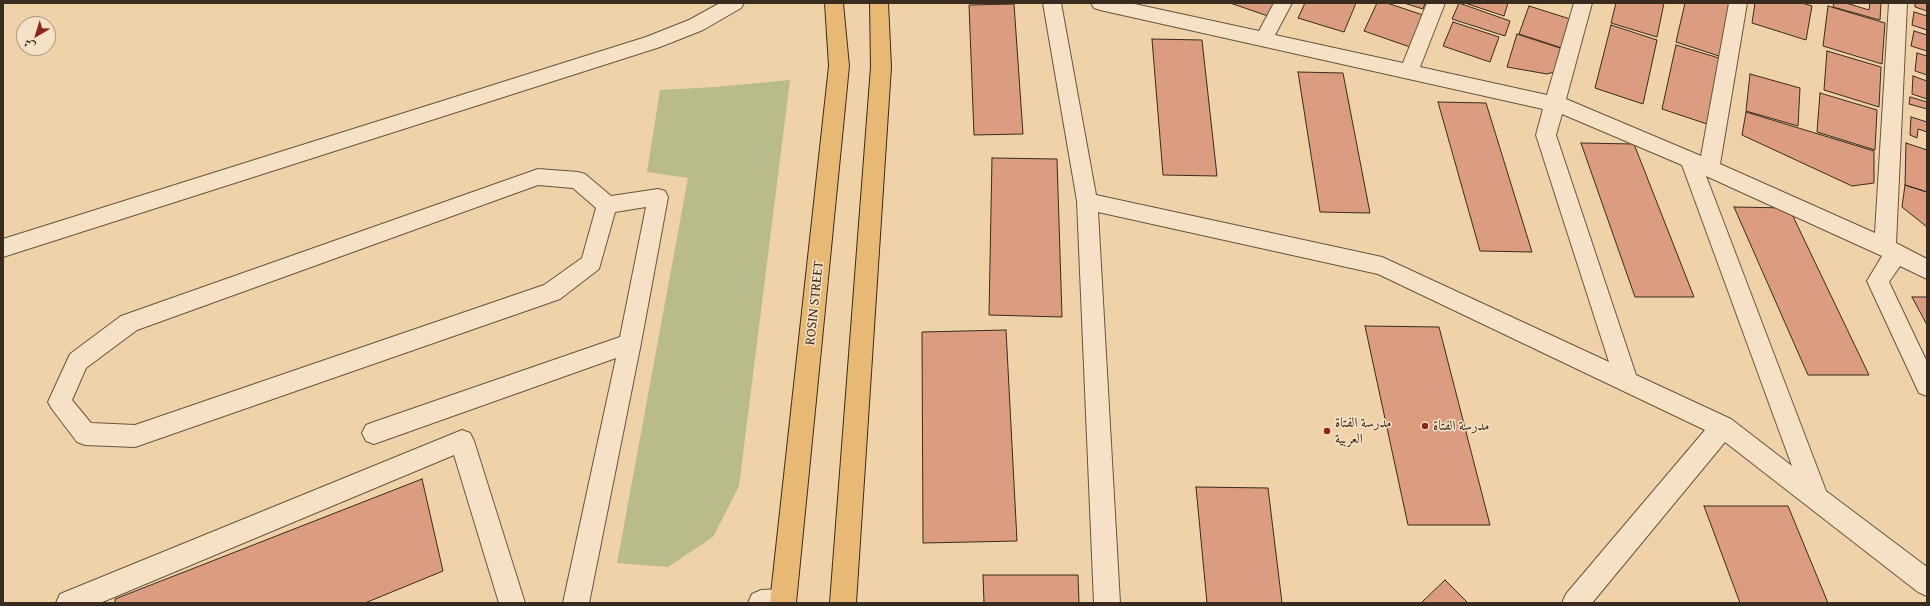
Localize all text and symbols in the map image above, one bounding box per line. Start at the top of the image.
north arrow [16,16,56,56]
text: ش [20,35,38,54]
street label: ROSIN STREET [802,260,828,346]
place label: مدرسة الفتاة العربية [1335,415,1392,448]
place label: مدرسة الفتاة [1433,418,1490,434]
marker: مدرسة الفتاة [1420,421,1430,431]
marker: مدرسة الفتاة العربية [1322,426,1332,436]

